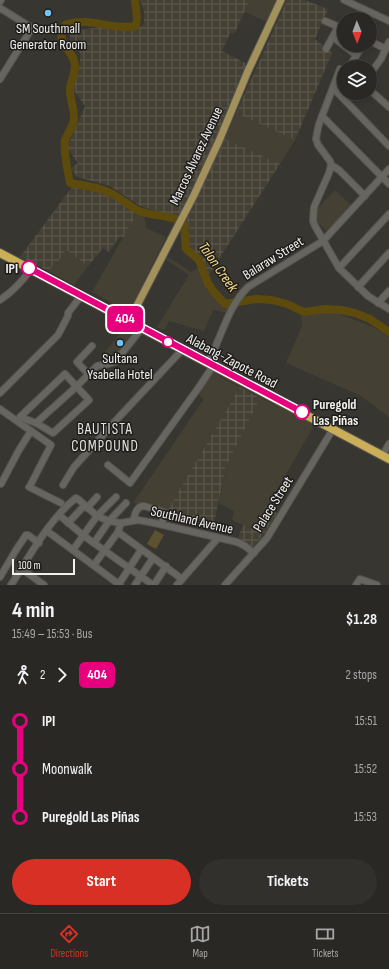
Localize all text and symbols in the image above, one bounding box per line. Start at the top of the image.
marker: SM Southmall Generator Room [43,8,53,18]
north arrow [337,12,377,52]
map controls [337,12,377,100]
place label: SM Southmall Generator Room [10,20,86,53]
button: layers [337,60,377,100]
street label: Marcos Alvarez Avenue [166,104,226,208]
street label: Balaraw Street [239,233,307,283]
water label: Talon Creek [194,238,242,296]
place label: IPI [5,260,18,277]
marker: IPI [21,260,37,276]
line badge: 404 [102,306,148,332]
text: 404 [115,310,135,327]
street label: Alabang-Zapote Road [183,329,280,392]
unlabelled marker [162,336,174,348]
marker: Sultana Ysabella Hotel [115,338,125,348]
place label: Sultana Ysabella Hotel [87,350,153,383]
place label: Puregold Las Piñas [313,396,358,429]
marker: Puregold Las Piñas [294,404,310,420]
district label: BAUTISTA COMPOUND [71,420,139,456]
street label: Palace Street [249,473,297,535]
street label: Southland Avenue [149,502,235,538]
scale bar [12,557,75,576]
text: 100 m [18,559,40,572]
text: 4 min [12,597,55,624]
text: $1.28 [346,610,377,629]
text: 15:49 – 15:53 · Bus [12,626,92,642]
icon: walk [12,664,34,686]
icon: forward [51,664,73,686]
text: 404 [87,666,107,683]
text: 2 [40,667,45,683]
text: 2 stops [346,667,377,683]
text: IPI [42,712,55,731]
text: 15:51 [355,713,377,729]
text: Moonwalk [42,760,92,779]
text: 15:52 [354,761,377,777]
text: Puregold Las Piñas [42,808,140,827]
text: 15:53 [354,809,377,825]
button: Start [12,859,191,905]
button: Tickets [199,859,377,905]
tab: Directions [50,923,88,960]
tab: Map [189,923,211,960]
tab: Tickets [312,923,339,960]

